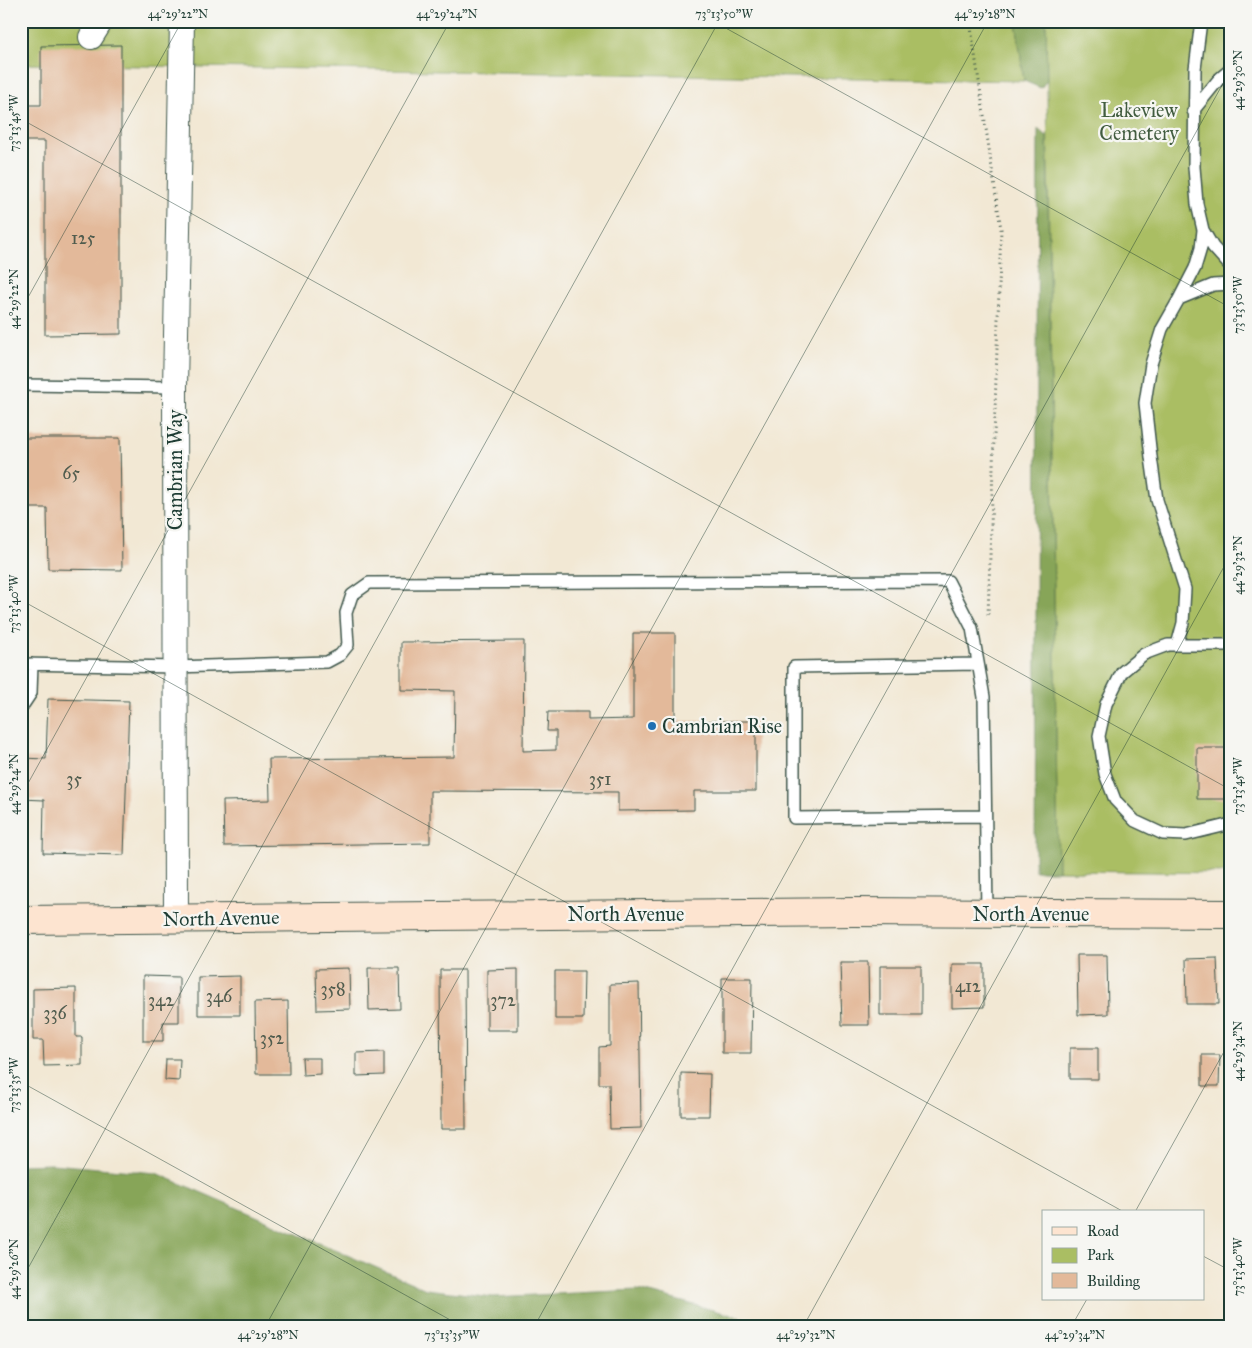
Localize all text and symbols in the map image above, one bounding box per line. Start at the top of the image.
text: 44°29'22"N [148,7,208,21]
text: 44°29'24"N [416,7,478,21]
text: 73°13'50"W [695,7,753,21]
text: 44°29'28"N [954,7,1016,21]
text: 44°29'30"N [1231,50,1245,110]
text: 73°13'45"W [7,94,21,152]
park label: Lakeview Cemetery [1099,98,1179,145]
house number: 125 [71,227,96,249]
text: 44°29'22"N [7,269,21,329]
text: 73°13'50"W [1231,276,1245,334]
street label: Cambrian Way [163,409,187,530]
house number: 65 [62,462,80,484]
text: 44°29'32"N [1231,535,1245,595]
text: 73°13'40"W [7,574,21,633]
place label: Cambrian Rise [662,714,782,738]
marker: Cambrian Rise [646,720,658,732]
text: 44°29'24"N [7,753,21,815]
text: 73°13'45"W [1231,757,1245,815]
house number: 35 [66,768,82,790]
house number: 351 [589,768,611,790]
street label: North Avenue [568,902,684,926]
street label: North Avenue [973,902,1089,926]
street label: North Avenue [162,905,280,931]
house number: 412 [955,975,981,997]
house number: 358 [320,978,346,1000]
house number: 346 [206,985,233,1007]
house number: 342 [148,989,174,1011]
house number: 372 [490,989,516,1011]
house number: 336 [43,1002,68,1024]
text: 44°29'34"N [1231,1021,1245,1081]
house number: 352 [260,1027,284,1049]
text: 73°13'35"W [7,1057,21,1113]
legend [1042,1210,1204,1300]
text: Road [1087,1222,1119,1240]
text: 73°13'40"W [1231,1237,1245,1296]
text: 44°29'26"N [7,1239,21,1299]
text: Park [1087,1246,1114,1264]
text: Building [1087,1272,1141,1290]
text: 44°29'28"N [237,1328,299,1342]
text: 73°13'35"W [424,1328,480,1342]
text: 44°29'32"N [776,1328,836,1342]
text: 44°29'34"N [1045,1328,1105,1342]

